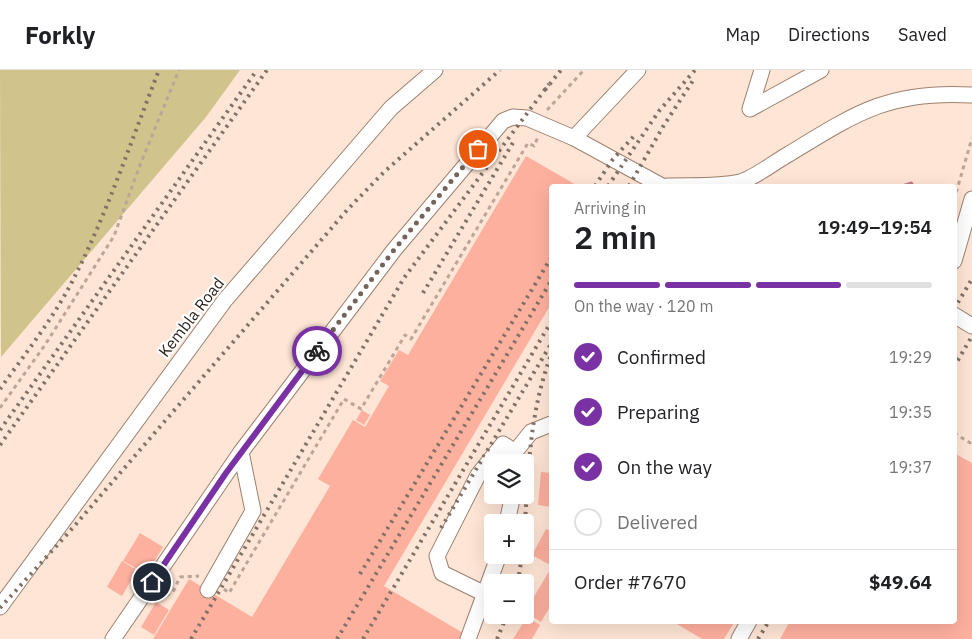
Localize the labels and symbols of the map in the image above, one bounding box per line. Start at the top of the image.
pin [457,128,499,170]
street label: Kembla Road [154,273,228,361]
courier [292,326,342,376]
pin [131,561,173,603]

